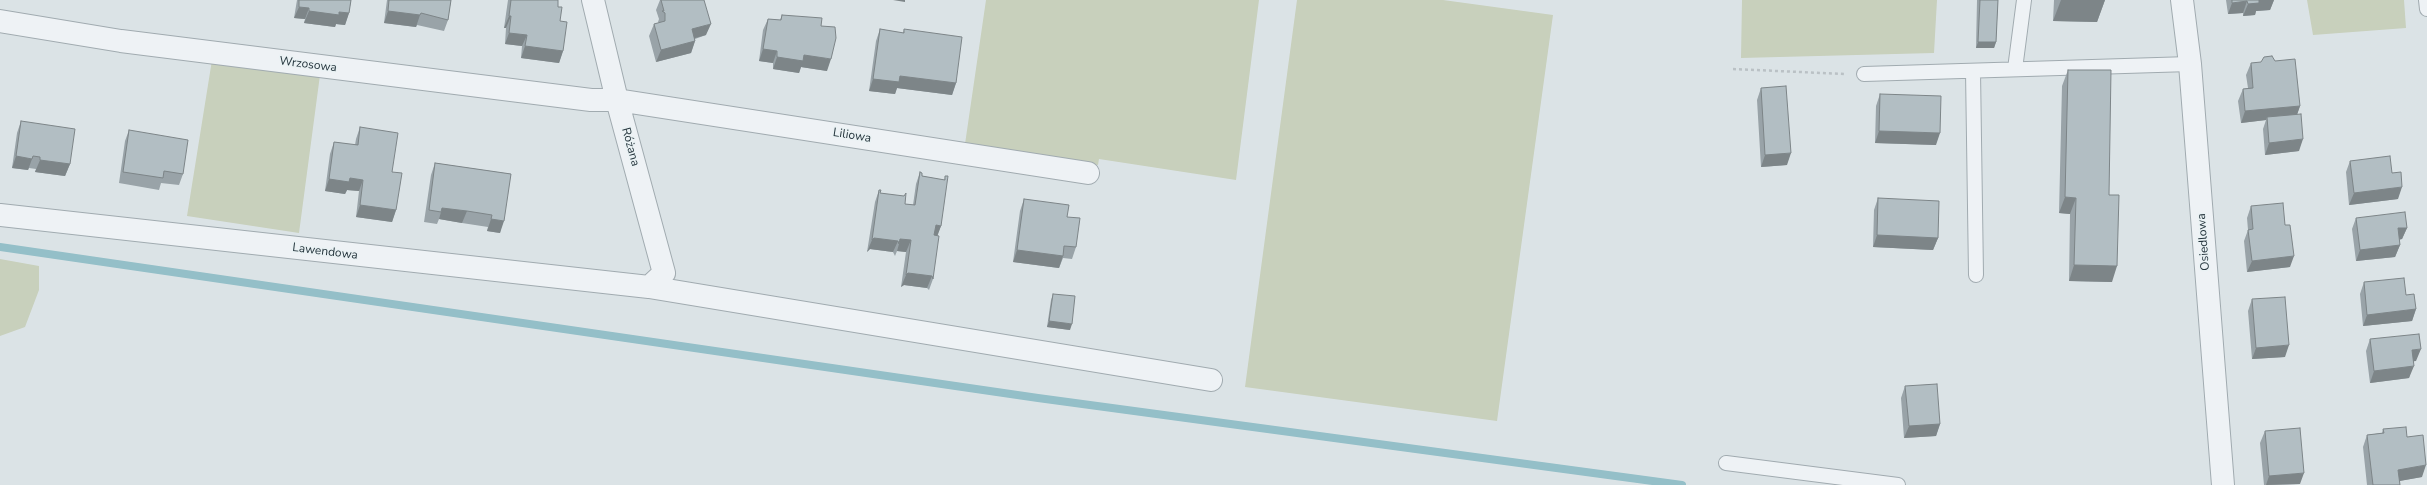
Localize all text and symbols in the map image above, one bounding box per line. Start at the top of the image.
street label: Wrzosowa [279,54,337,76]
street label: Różana [618,126,642,168]
street label: Liliowa [832,126,872,146]
street label: Osiedlowa [2195,213,2213,271]
street label: Lawendowa [291,241,359,263]

